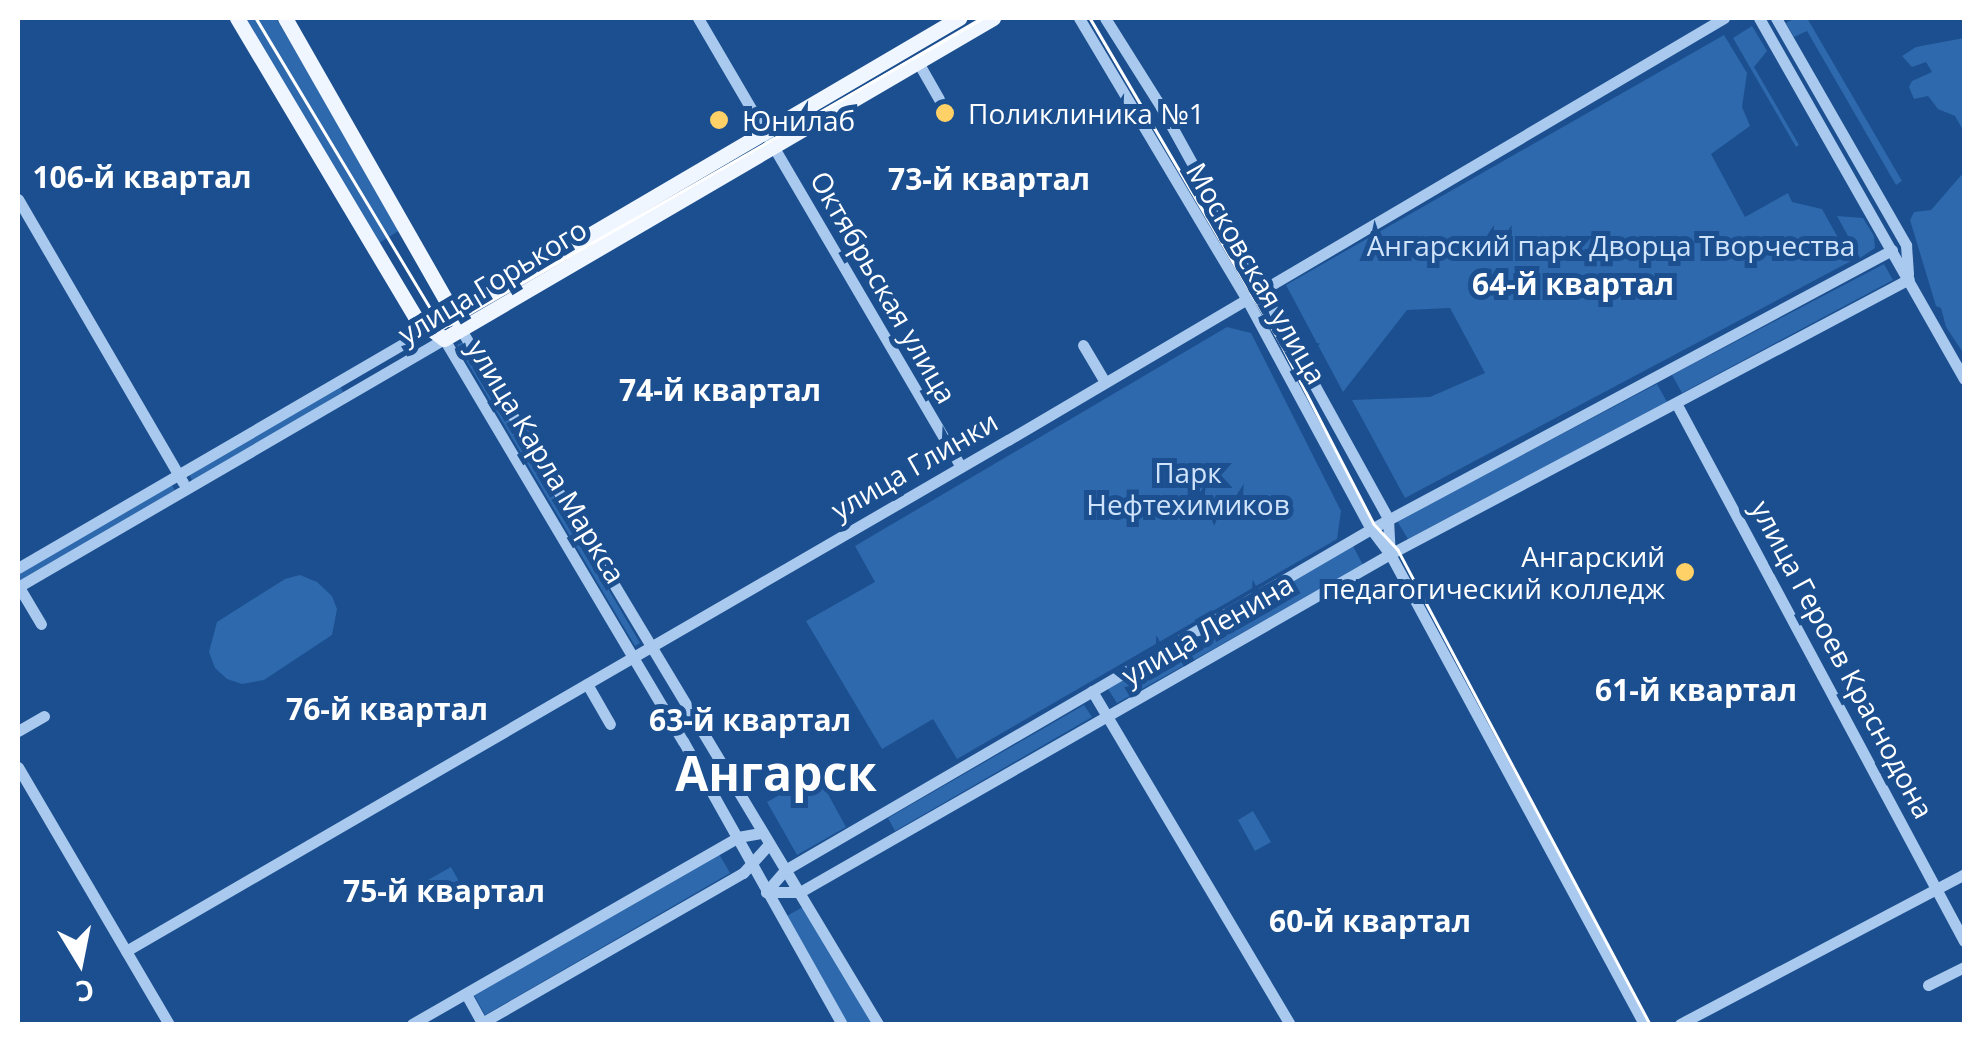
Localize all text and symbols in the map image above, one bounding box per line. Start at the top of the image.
place label: Поликлиника №1 [968,96,1205,130]
marker: Поликлиника №1 [932,100,958,126]
place label: Юнилаб [742,103,855,137]
marker: Юнилаб [706,107,732,133]
street label: Московская улица [1180,156,1334,390]
district label: 106-й квартал [32,159,252,195]
district label: 73-й квартал [888,161,1090,197]
street label: Октябрьская улица [804,165,964,409]
street label: улица Горького [392,212,592,350]
park label: Ангарский парк Дворца Творчества [1367,228,1855,262]
district label: 64-й квартал [1472,266,1674,302]
street label: улица Карла Маркса [461,333,633,589]
district label: 74-й квартал [619,372,821,408]
street label: улица Глинки [825,404,1003,526]
park label: Парк Нефтехимиков [1086,455,1290,521]
street label: улица Героев Краснодона [1745,494,1941,824]
place label: Ангарский педагогический колледж [1322,539,1665,605]
marker: Ангарский педагогический колледж [1674,561,1696,583]
street label: улица Ленина [1115,566,1299,692]
district label: 61-й квартал [1595,672,1797,708]
district label: 76-й квартал [286,691,488,727]
district label: 63-й квартал [649,702,851,738]
district label: Ангарск [675,744,877,802]
district label: 75-й квартал [343,873,545,909]
district label: 60-й квартал [1269,903,1471,939]
north arrow [30,912,130,1012]
text: С [73,971,97,1012]

